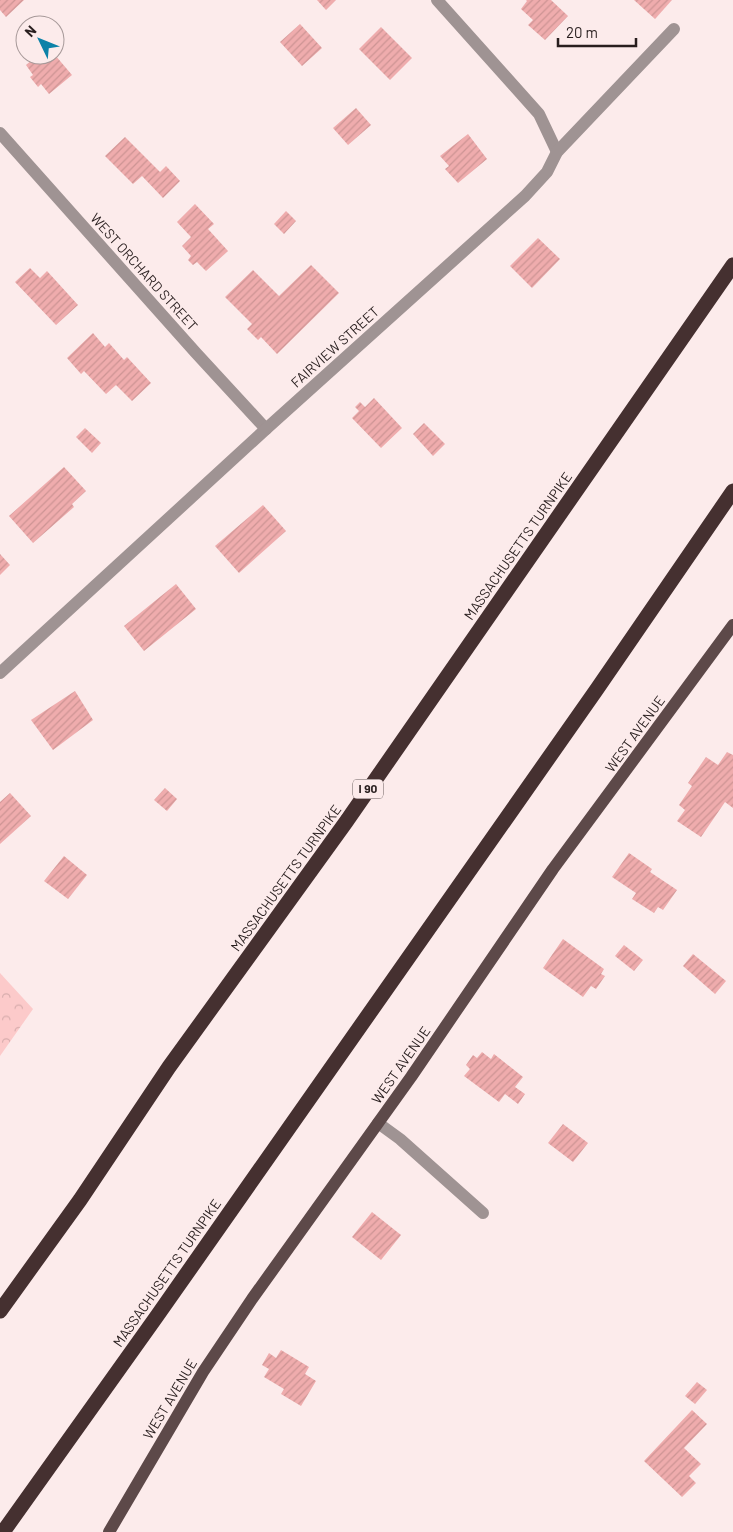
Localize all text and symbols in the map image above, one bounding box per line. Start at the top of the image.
north arrow [15,15,65,65]
scale bar [558,15,636,47]
text: N [21,22,40,40]
text: 20 m [566,23,598,41]
street label: WEST ORCHARD STREET [87,209,202,334]
street label: FAIRVIEW STREET [287,303,382,391]
street label: MASSACHUSETTS TURNPIKE [460,468,575,623]
street label: WEST AVENUE [601,692,668,775]
road number: I 90 [353,780,383,799]
street label: MASSACHUSETTS TURNPIKE [227,801,344,954]
street label: WEST AVENUE [368,1023,434,1107]
street label: MASSACHUSETTS TURNPIKE [109,1195,224,1350]
street label: WEST AVENUE [139,1356,200,1442]

